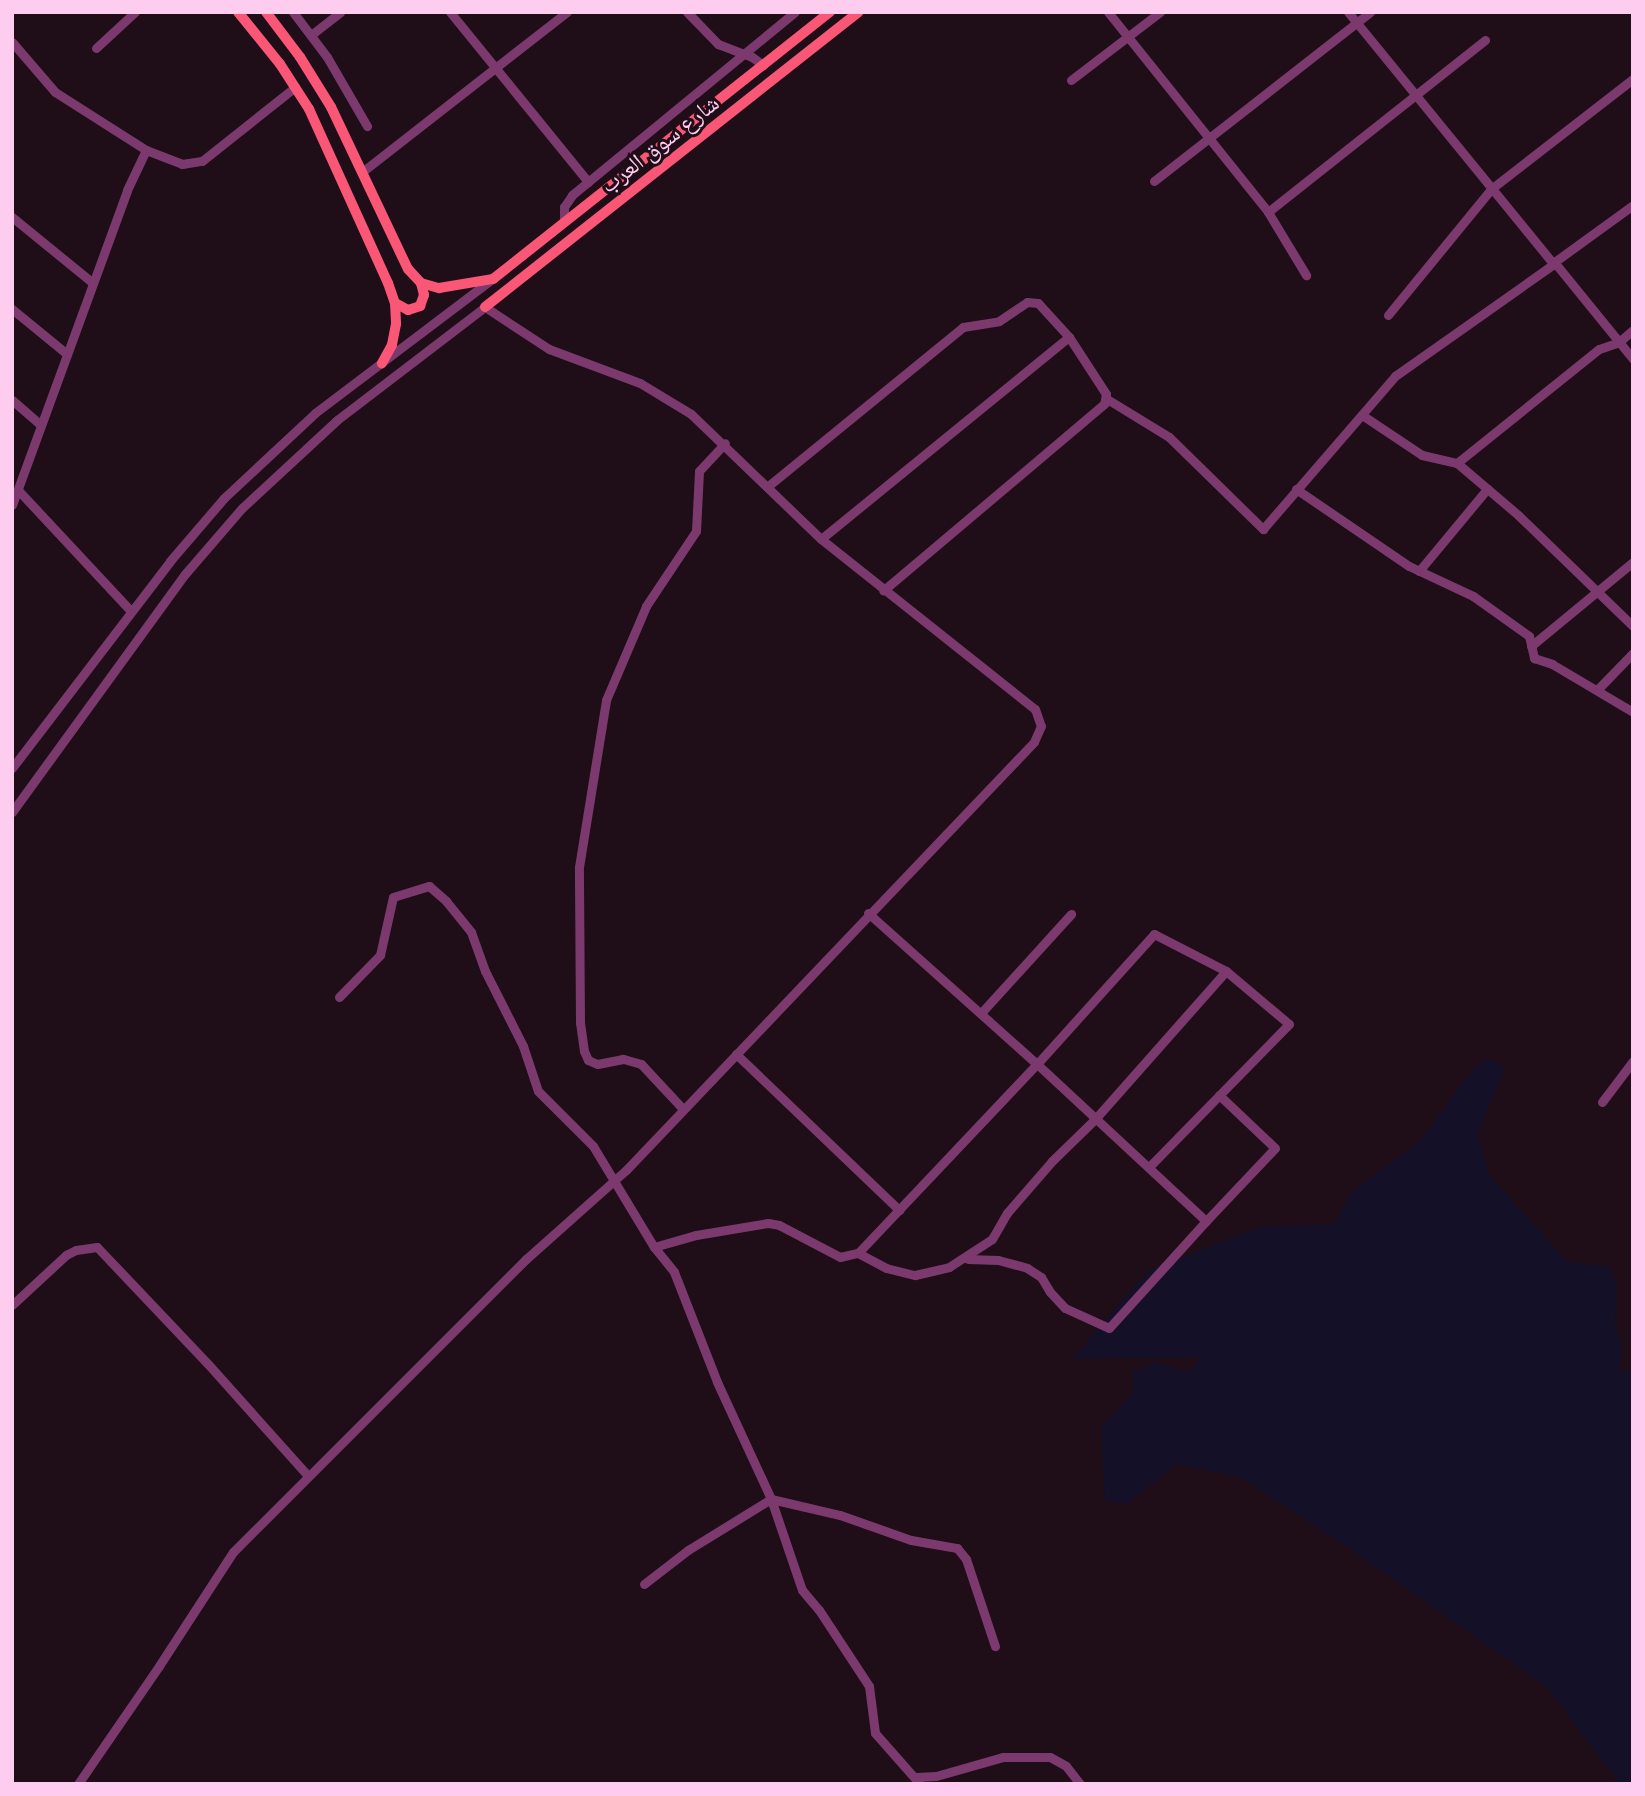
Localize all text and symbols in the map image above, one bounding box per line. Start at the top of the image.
street label: شارع سوق العرب [594,88,724,198]

